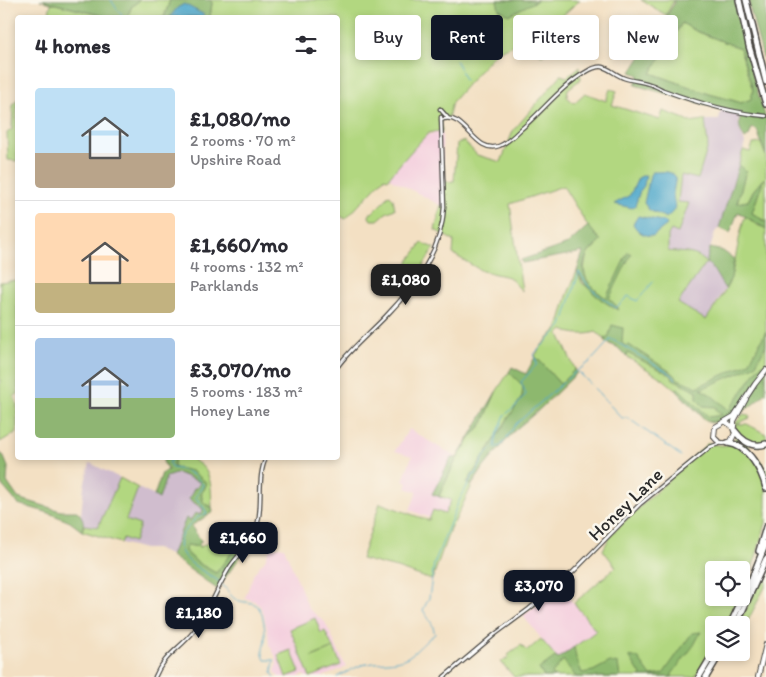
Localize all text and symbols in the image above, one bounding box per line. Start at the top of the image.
chip: Buy [355,15,421,60]
chip: Rent [431,15,503,60]
chip: Filters [513,15,599,60]
chip: New [609,15,678,60]
icon: filters [292,31,320,59]
text: 4 homes [35,33,111,58]
text: £1,080/mo [190,106,291,131]
icon: home [75,108,135,168]
text: 2 rooms · 70 m² [190,131,296,150]
text: Upshire Road [190,150,281,169]
text: £1,660/mo [190,232,288,257]
icon: home [75,233,135,293]
text: 4 rooms · 132 m² [190,257,304,276]
pin: £1,080 [365,264,447,306]
text: £1,080 [382,270,430,289]
text: Parklands [190,276,259,295]
text: £3,070/mo [190,357,291,382]
icon: home [75,358,135,418]
text: 5 rooms · 183 m² [190,382,303,401]
text: Honey Lane [190,401,270,420]
street label: Honey Lane [583,463,668,546]
pin: £1,660 [202,522,284,564]
text: £1,660 [220,528,266,547]
map controls [705,561,750,661]
button: locate [705,561,750,606]
pin: £3,070 [498,570,580,612]
text: £3,070 [515,576,563,595]
pin: £1,180 [158,596,240,639]
text: £1,180 [176,603,222,622]
button: layers [705,616,750,661]

